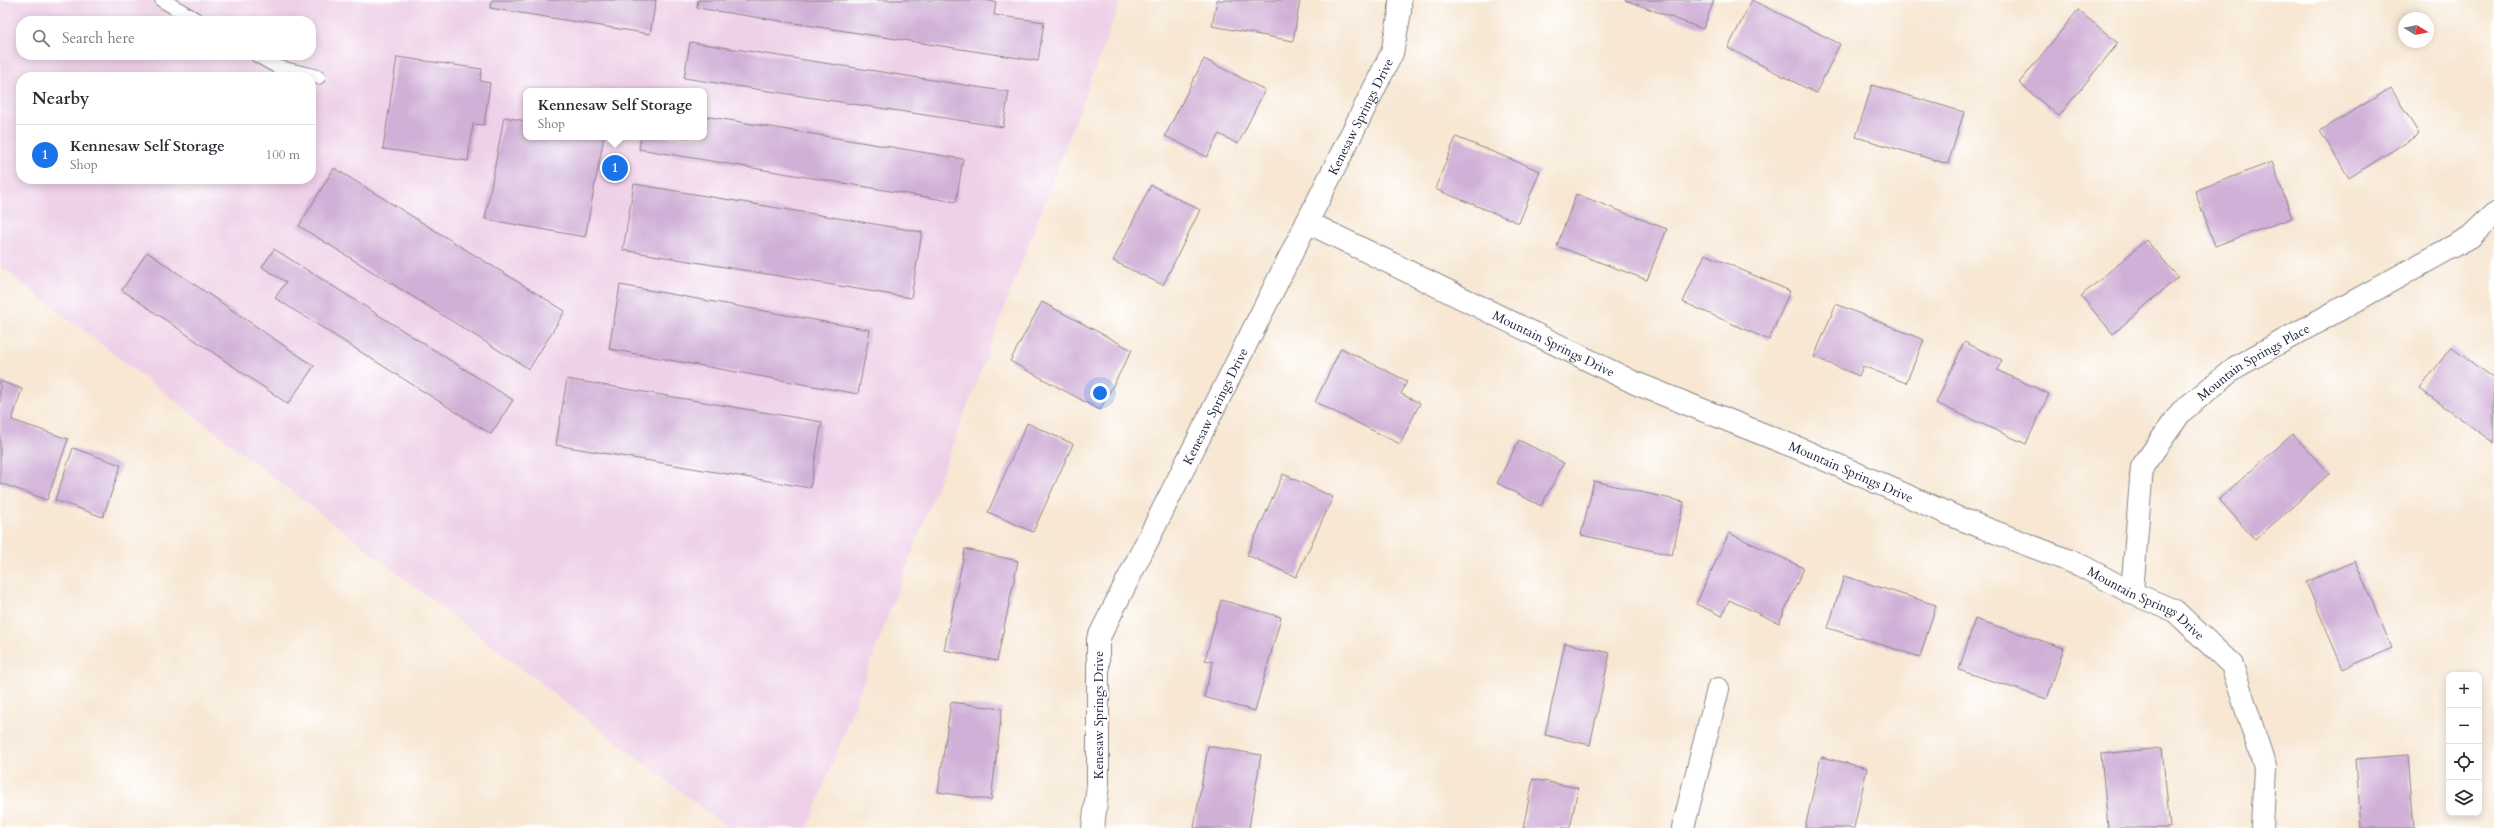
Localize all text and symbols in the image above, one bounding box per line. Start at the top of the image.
north arrow [2398,12,2434,48]
search box [16,16,316,60]
icon: search [30,27,52,49]
text: Search here [62,28,135,48]
street label: Kenesaw Springs Drive [1324,55,1398,178]
text: Nearby [32,87,89,110]
popup [523,88,707,140]
text: Kennesaw Self Storage [538,95,692,115]
text: Shop [538,115,565,133]
text: Kennesaw Self Storage [70,136,225,156]
text: 1 [42,146,48,164]
text: 100 m [266,146,300,164]
pin: 1 [602,153,628,183]
text: Shop [70,156,98,174]
street label: Mountain Springs Drive [1489,306,1618,382]
street label: Mountain Springs Place [2194,320,2313,405]
street label: Kenesaw Springs Drive [1179,345,1253,468]
your location [1090,383,1110,403]
street label: Mountain Springs Drive [1786,437,1916,507]
street label: Mountain Springs Drive [2084,563,2208,644]
street label: Kenesaw Springs Drive [1090,651,1108,779]
map controls [2446,672,2482,816]
button: + [2446,672,2482,708]
button: − [2446,708,2482,744]
button: locate [2446,744,2482,780]
button: layers [2446,780,2482,816]

